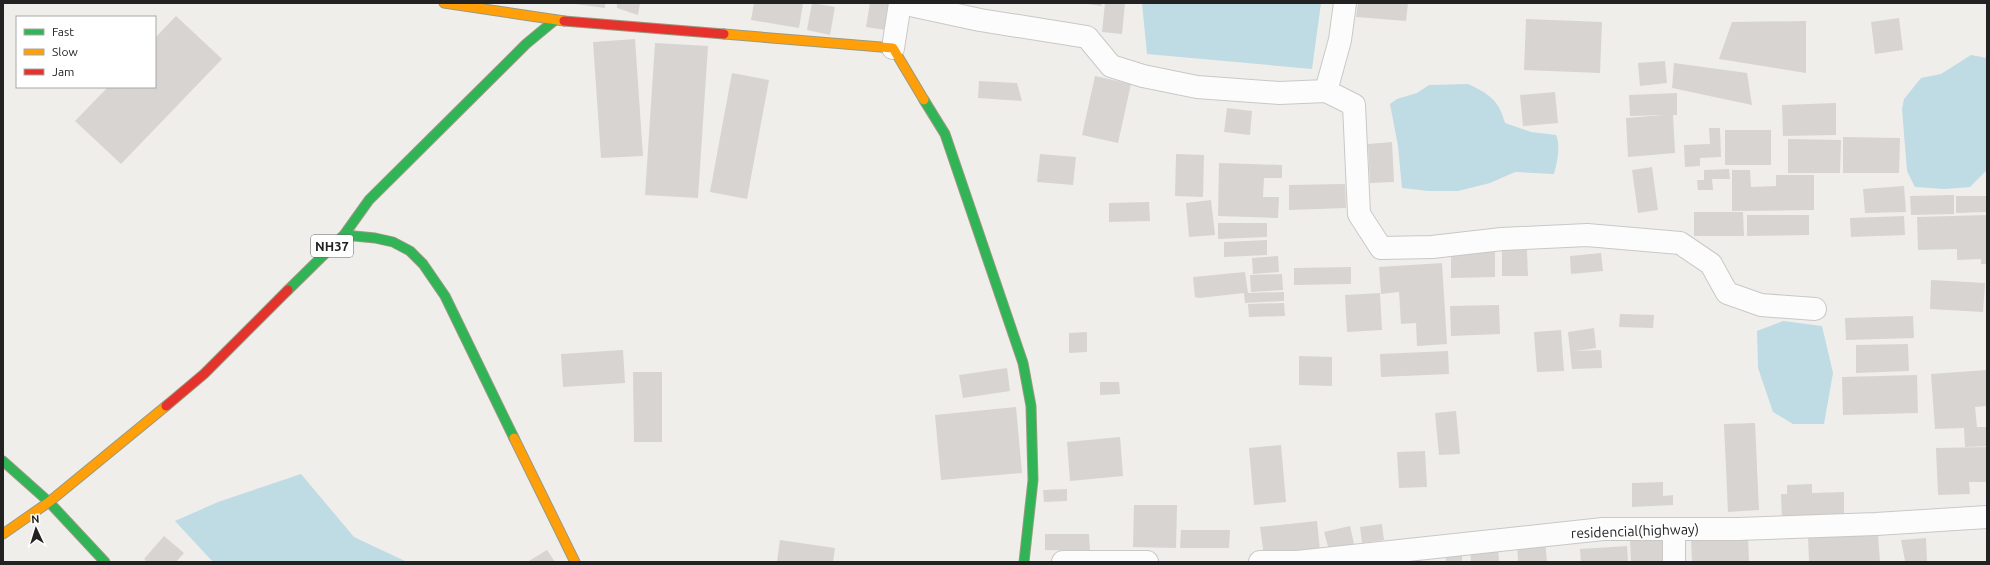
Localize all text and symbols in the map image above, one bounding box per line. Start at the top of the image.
legend [16,16,156,88]
text: Fast [52,25,74,38]
text: Slow [52,45,78,58]
text: Jam [52,65,74,78]
road number: NH37 [311,235,353,257]
north arrow [16,509,56,549]
text: N [31,513,40,525]
street label: residencial(highway) [1571,521,1699,541]

